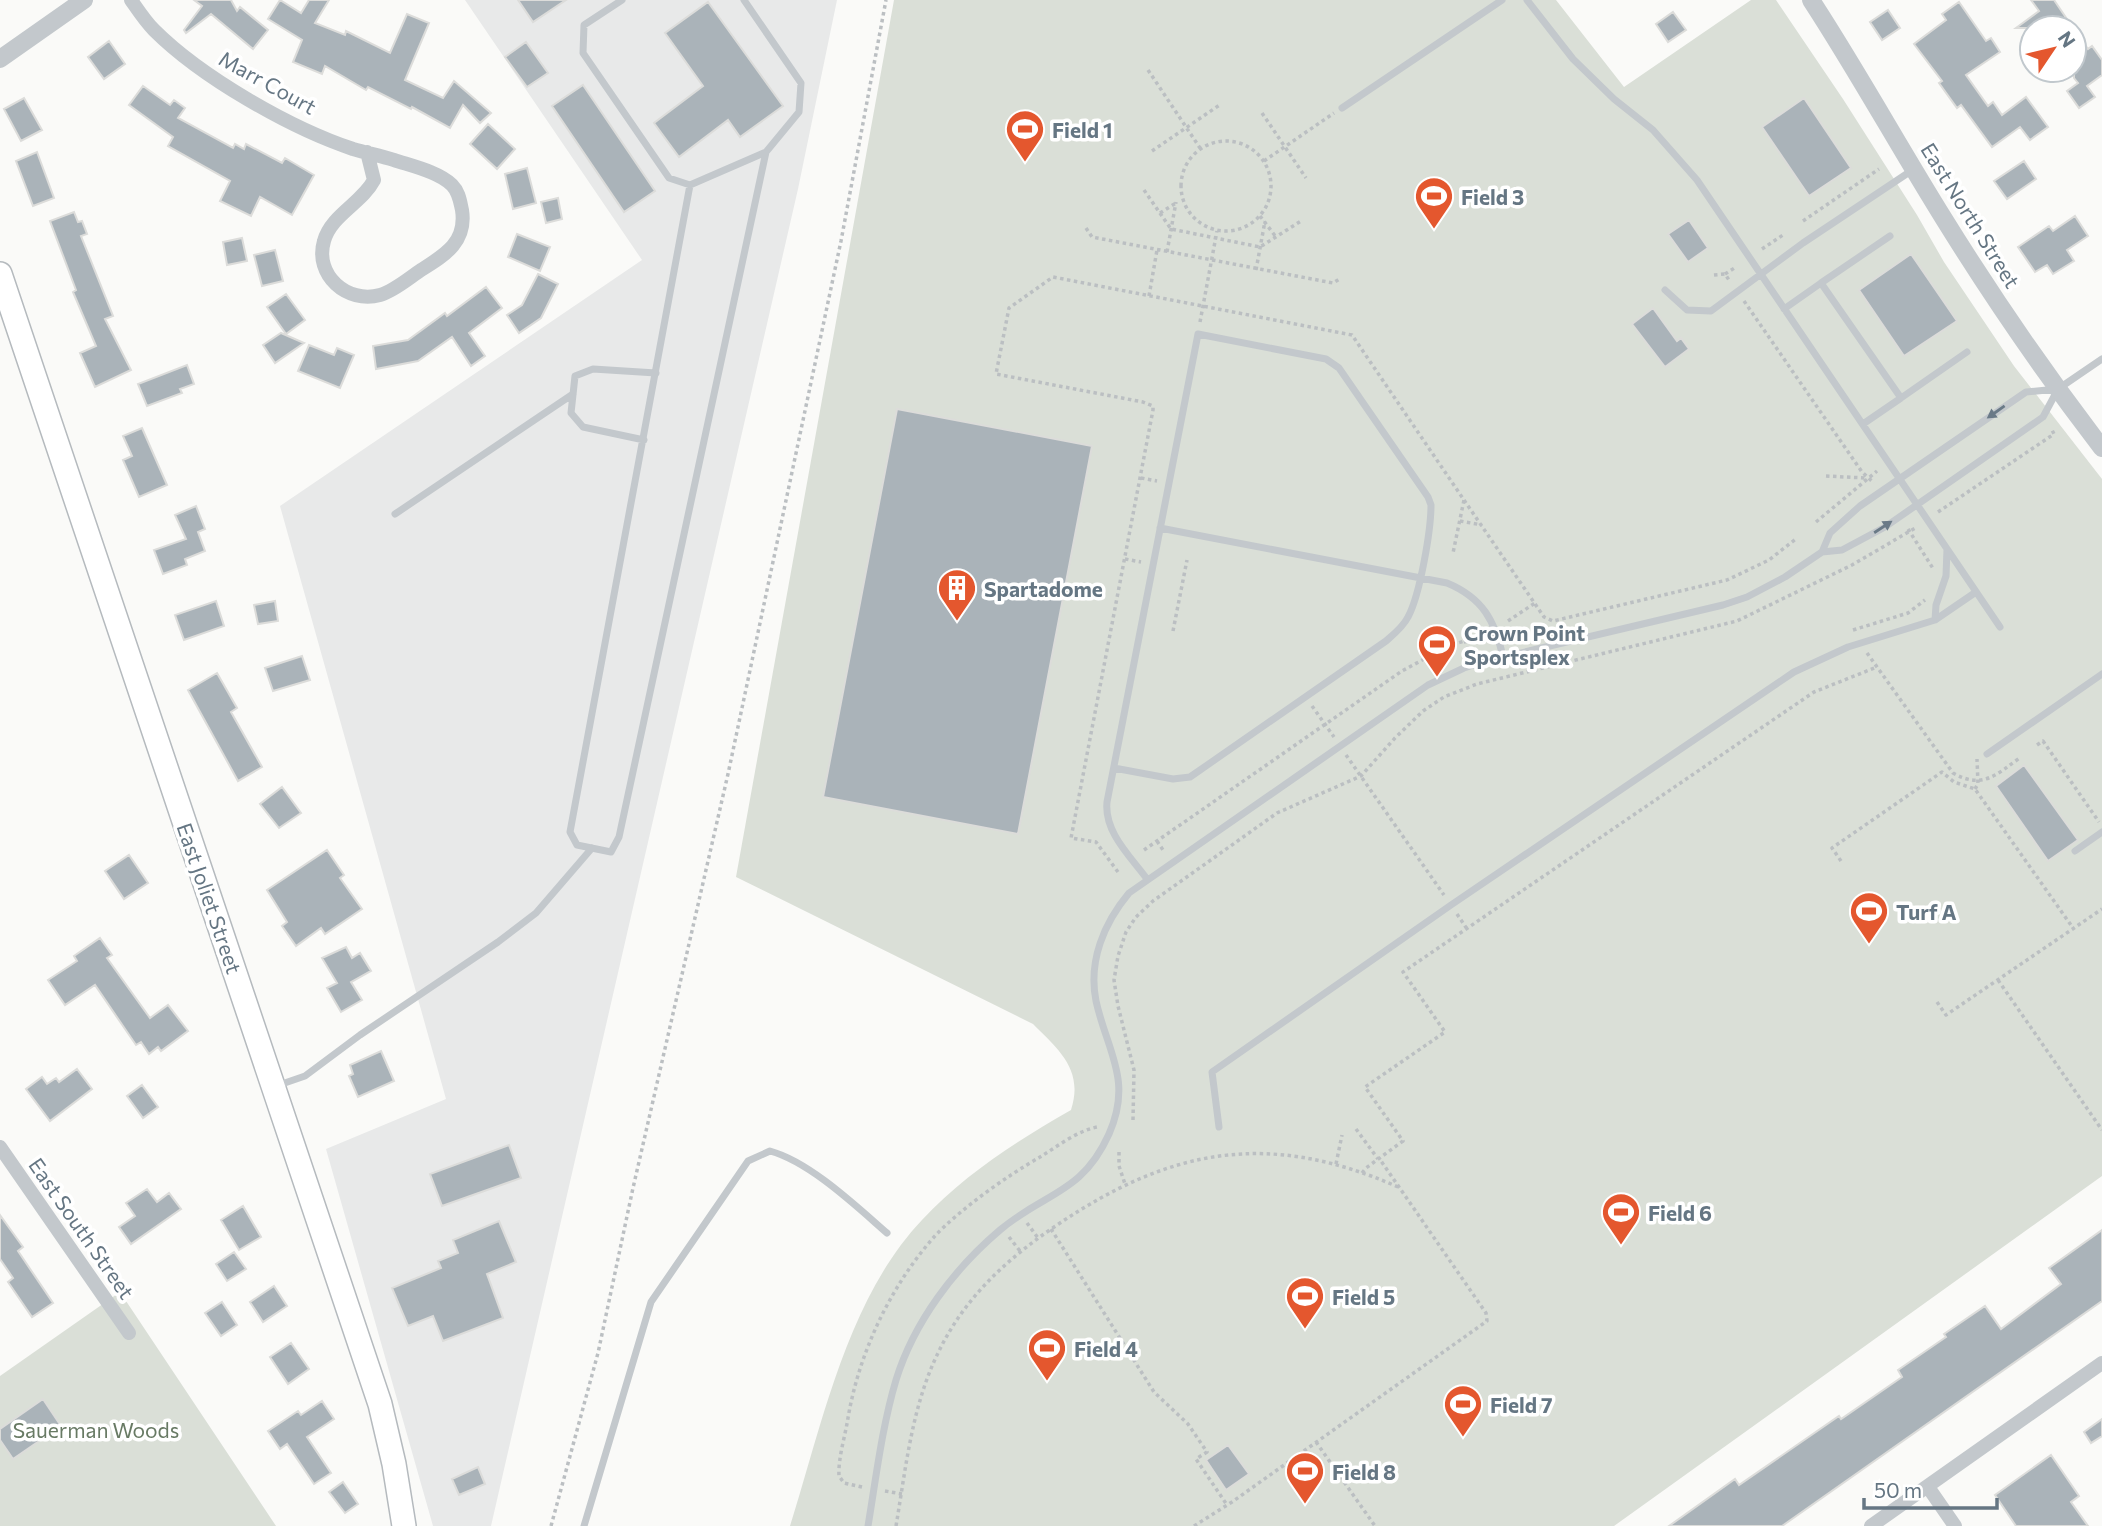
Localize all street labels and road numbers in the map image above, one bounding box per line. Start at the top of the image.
street label: Marr Court [215,45,321,119]
street label: East North Street [1916,138,2026,292]
street label: East Joliet Street [172,819,248,977]
street label: East South Street [24,1153,140,1303]

